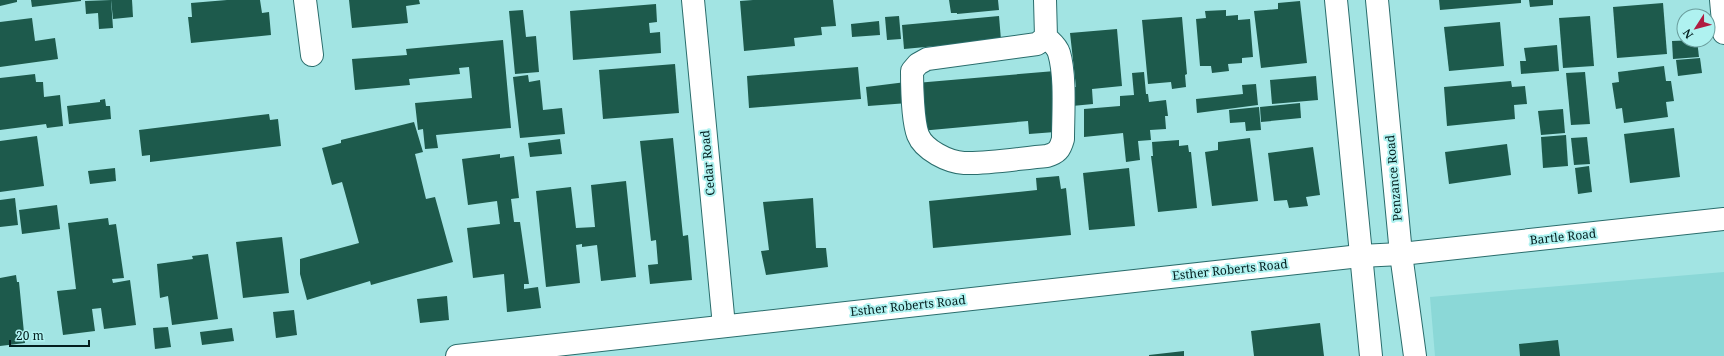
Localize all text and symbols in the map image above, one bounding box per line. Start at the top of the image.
north arrow [1676,8,1716,48]
text: N [1679,26,1696,42]
street label: Cedar Road [696,129,719,196]
street label: Penzance Road [1381,134,1406,222]
street label: Bartle Road [1529,224,1598,248]
street label: Esther Roberts Road [1171,255,1289,284]
street label: Esther Roberts Road [849,291,967,320]
scale bar [10,322,89,348]
text: 20 m [16,327,44,344]

